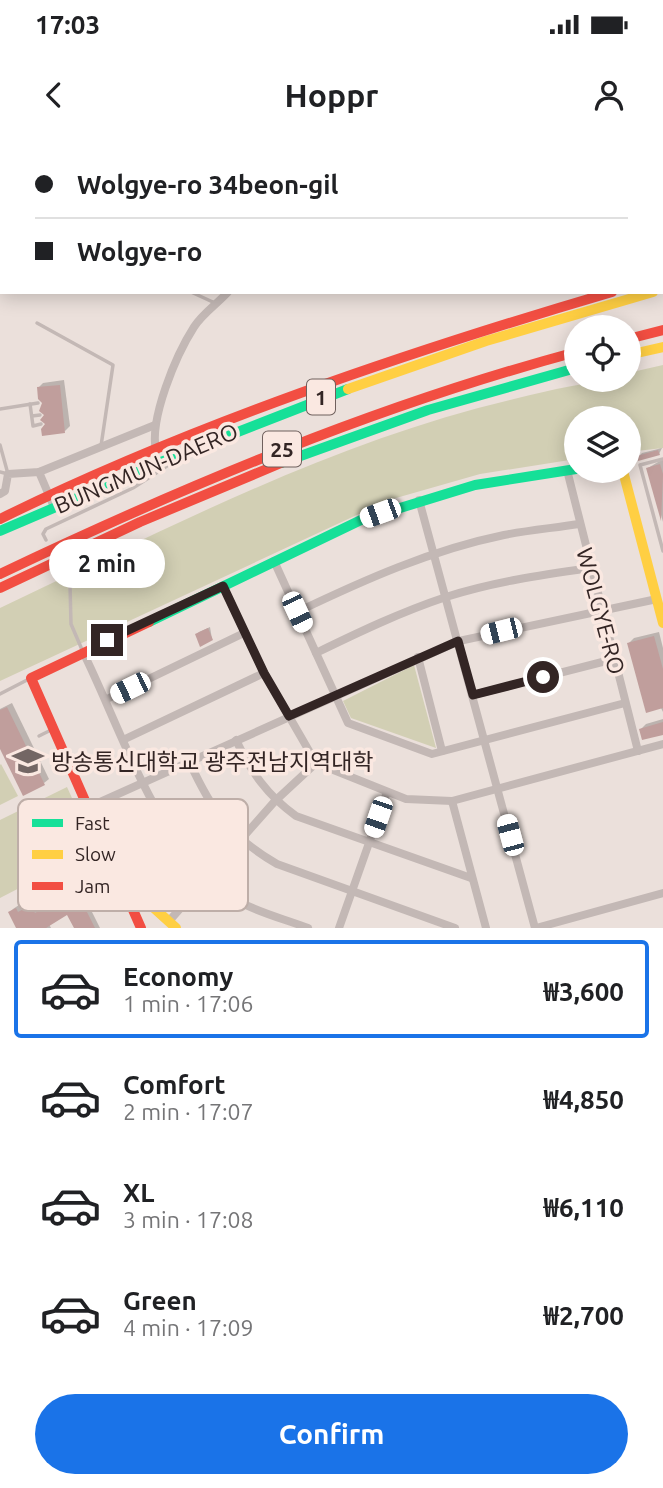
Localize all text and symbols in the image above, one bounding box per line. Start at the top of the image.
text: 17:03 [35,10,100,39]
icon: back [35,76,73,114]
icon: person [590,76,628,114]
text: Hoppr [285,77,378,113]
text: Wolgye-ro 34beon-gil [77,170,338,199]
text: Wolgye-ro [77,237,202,266]
map controls [564,315,641,483]
button: locate [564,315,641,392]
road number: 1 [307,380,335,414]
button: layers [564,406,641,483]
street label: BUNGMUN-DAERO [51,418,241,518]
road number: 25 [263,432,301,466]
car [357,496,404,530]
callout: 2 min [49,538,165,588]
street label: WOLGYE-RO [572,545,630,677]
text: 2 min [78,551,136,576]
car [279,589,316,635]
car [479,616,524,646]
route end [91,624,123,656]
route start [527,661,559,693]
car [107,669,154,707]
school or university icon: 방송통신대학교 광주전남지역대학 [11,744,45,778]
place label: 방송통신대학교 광주전남지역대학 [51,749,374,774]
car [362,794,395,840]
legend [18,799,248,911]
text: Fast [75,812,110,834]
car [495,812,526,858]
text: Slow [75,843,116,865]
text: Jam [75,875,111,897]
icon: car [39,958,102,1021]
text: Economy [123,962,233,991]
text: ₩3,600 [544,977,624,1006]
text: 1 min · 17:06 [123,991,254,1016]
icon: car [39,1066,102,1129]
text: Comfort [123,1070,226,1099]
text: ₩4,850 [544,1085,624,1114]
text: 2 min · 17:07 [123,1099,254,1124]
icon: car [39,1174,102,1237]
text: XL [123,1178,154,1207]
text: ₩6,110 [544,1193,624,1222]
text: 3 min · 17:08 [123,1207,254,1232]
icon: car [39,1282,102,1345]
text: Green [123,1286,197,1315]
text: ₩2,700 [544,1301,624,1330]
text: 4 min · 17:09 [123,1315,254,1340]
button: Confirm [35,1394,628,1474]

